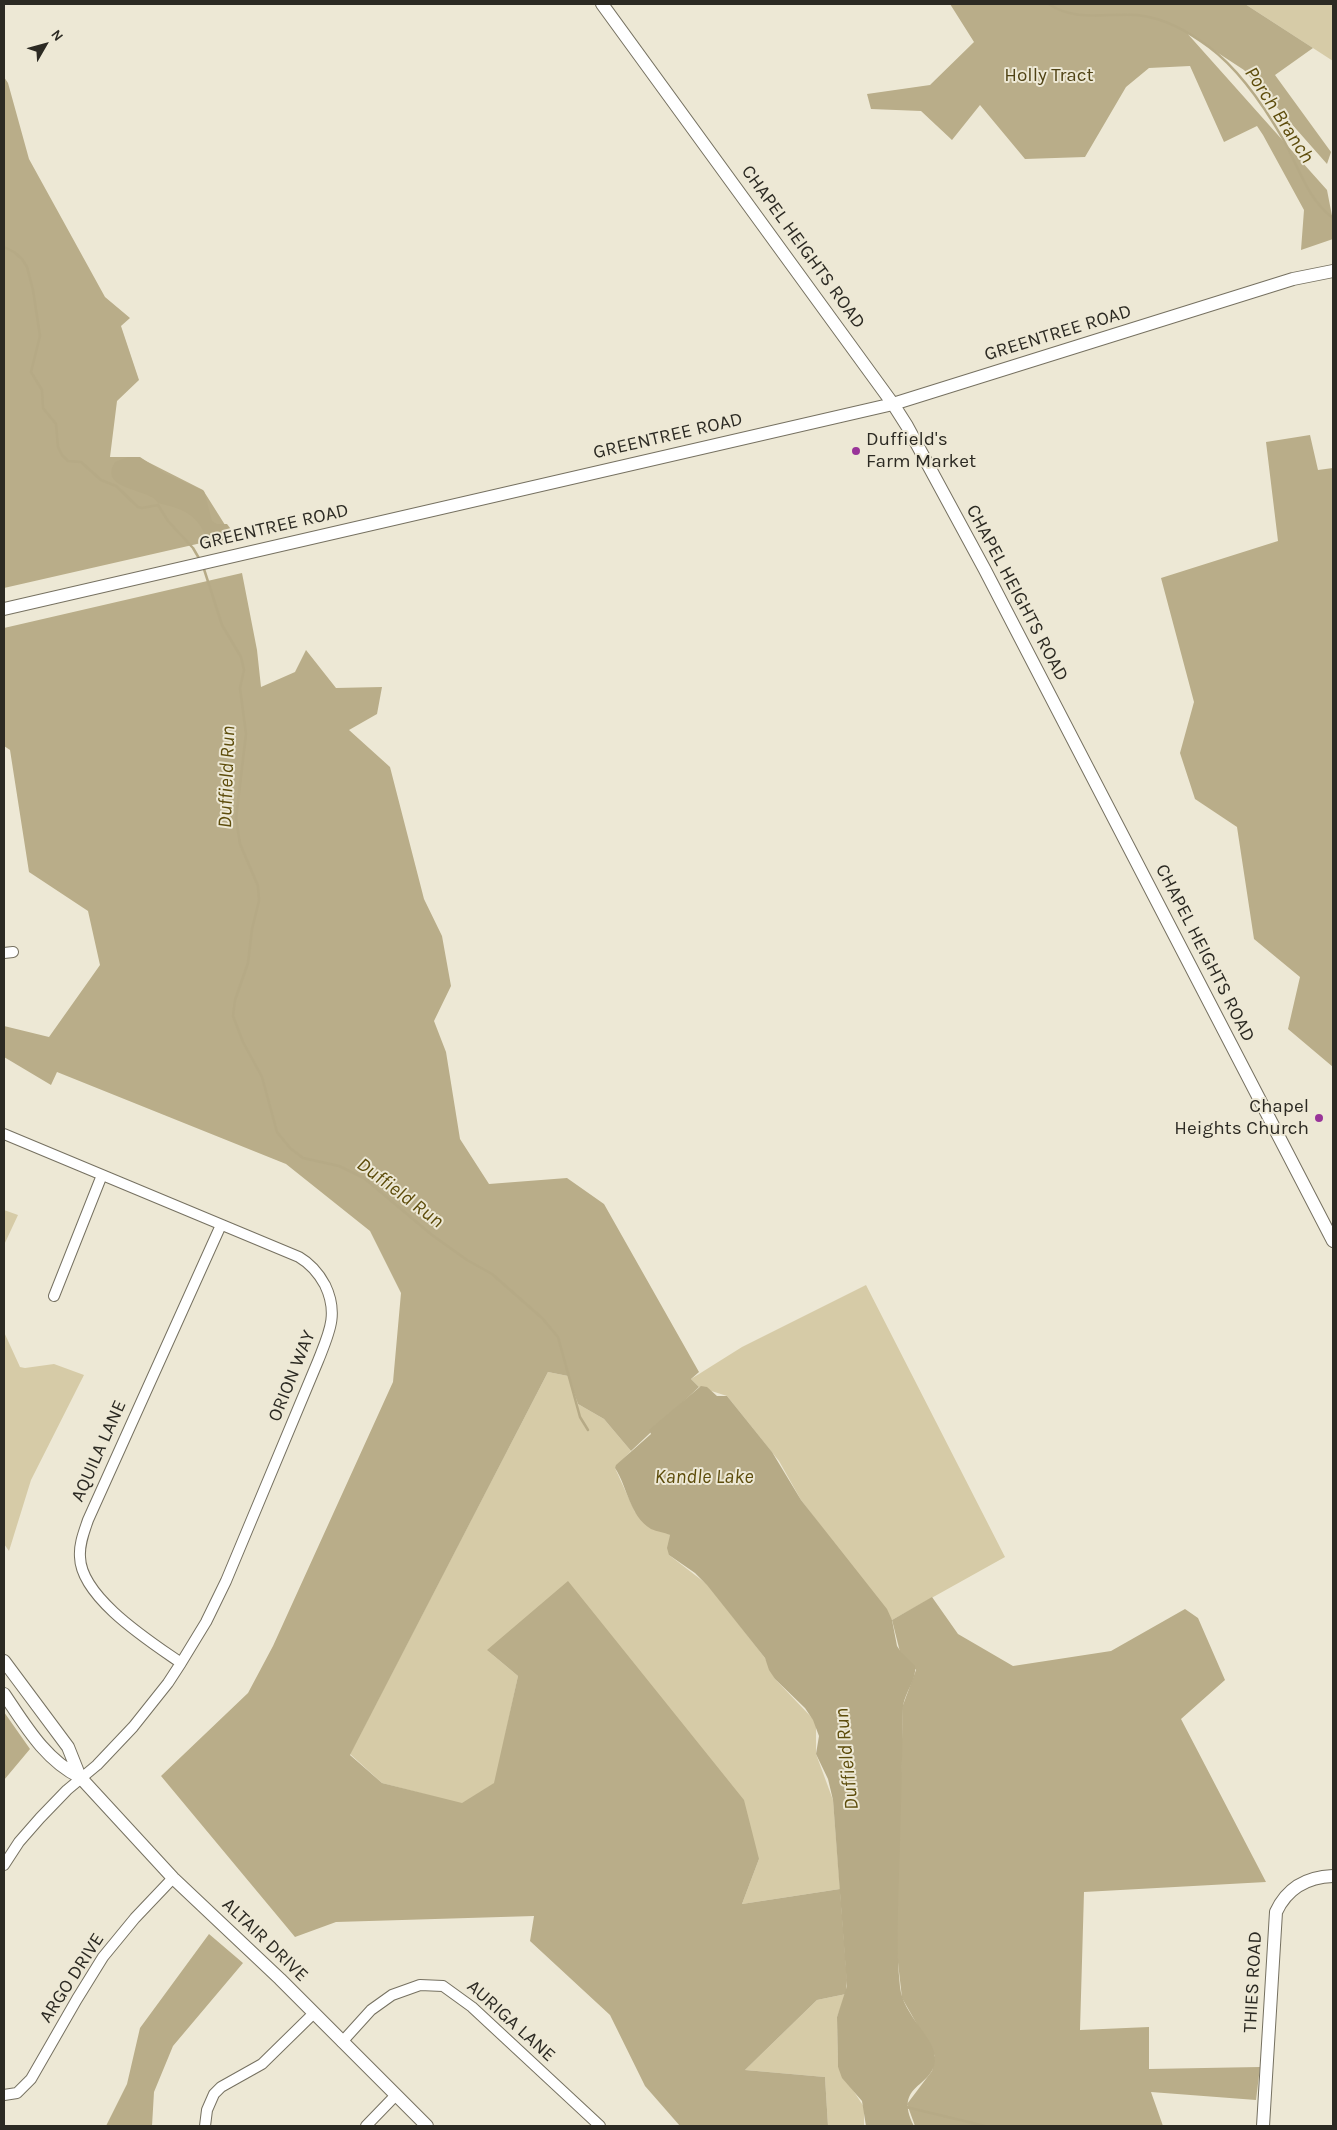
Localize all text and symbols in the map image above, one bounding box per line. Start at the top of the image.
north arrow [20,20,70,70]
text: N [47,26,67,45]
water label: Porch Branch [1239,62,1319,168]
park label: Holly Tract [1004,65,1094,87]
street label: CHAPEL HEIGHTS ROAD [736,161,870,333]
street label: GREENTREE ROAD [982,300,1134,366]
street label: GREENTREE ROAD [591,408,745,464]
place label: Duffield's Farm Market [866,429,976,473]
marker: Duffield's Farm Market [850,445,862,457]
street label: GREENTREE ROAD [197,499,351,555]
street label: CHAPEL HEIGHTS ROAD [961,501,1073,685]
water label: Duffield Run [213,725,241,829]
street label: CHAPEL HEIGHTS ROAD [1150,860,1260,1046]
place label: Chapel Heights Church [1174,1096,1309,1140]
marker: Chapel Heights Church [1313,1112,1325,1124]
water label: Duffield Run [352,1153,448,1233]
street label: ORION WAY [263,1327,321,1425]
street label: AQUILA LANE [66,1397,132,1505]
water label: Kandle Lake [654,1465,754,1489]
water label: Duffield Run [830,1707,864,1811]
street label: ALTAIR DRIVE [217,1893,313,1987]
street label: ARGO DRIVE [35,1929,109,2027]
street label: THIES ROAD [1239,1931,1267,2033]
street label: AURIGA LANE [462,1975,560,2067]

